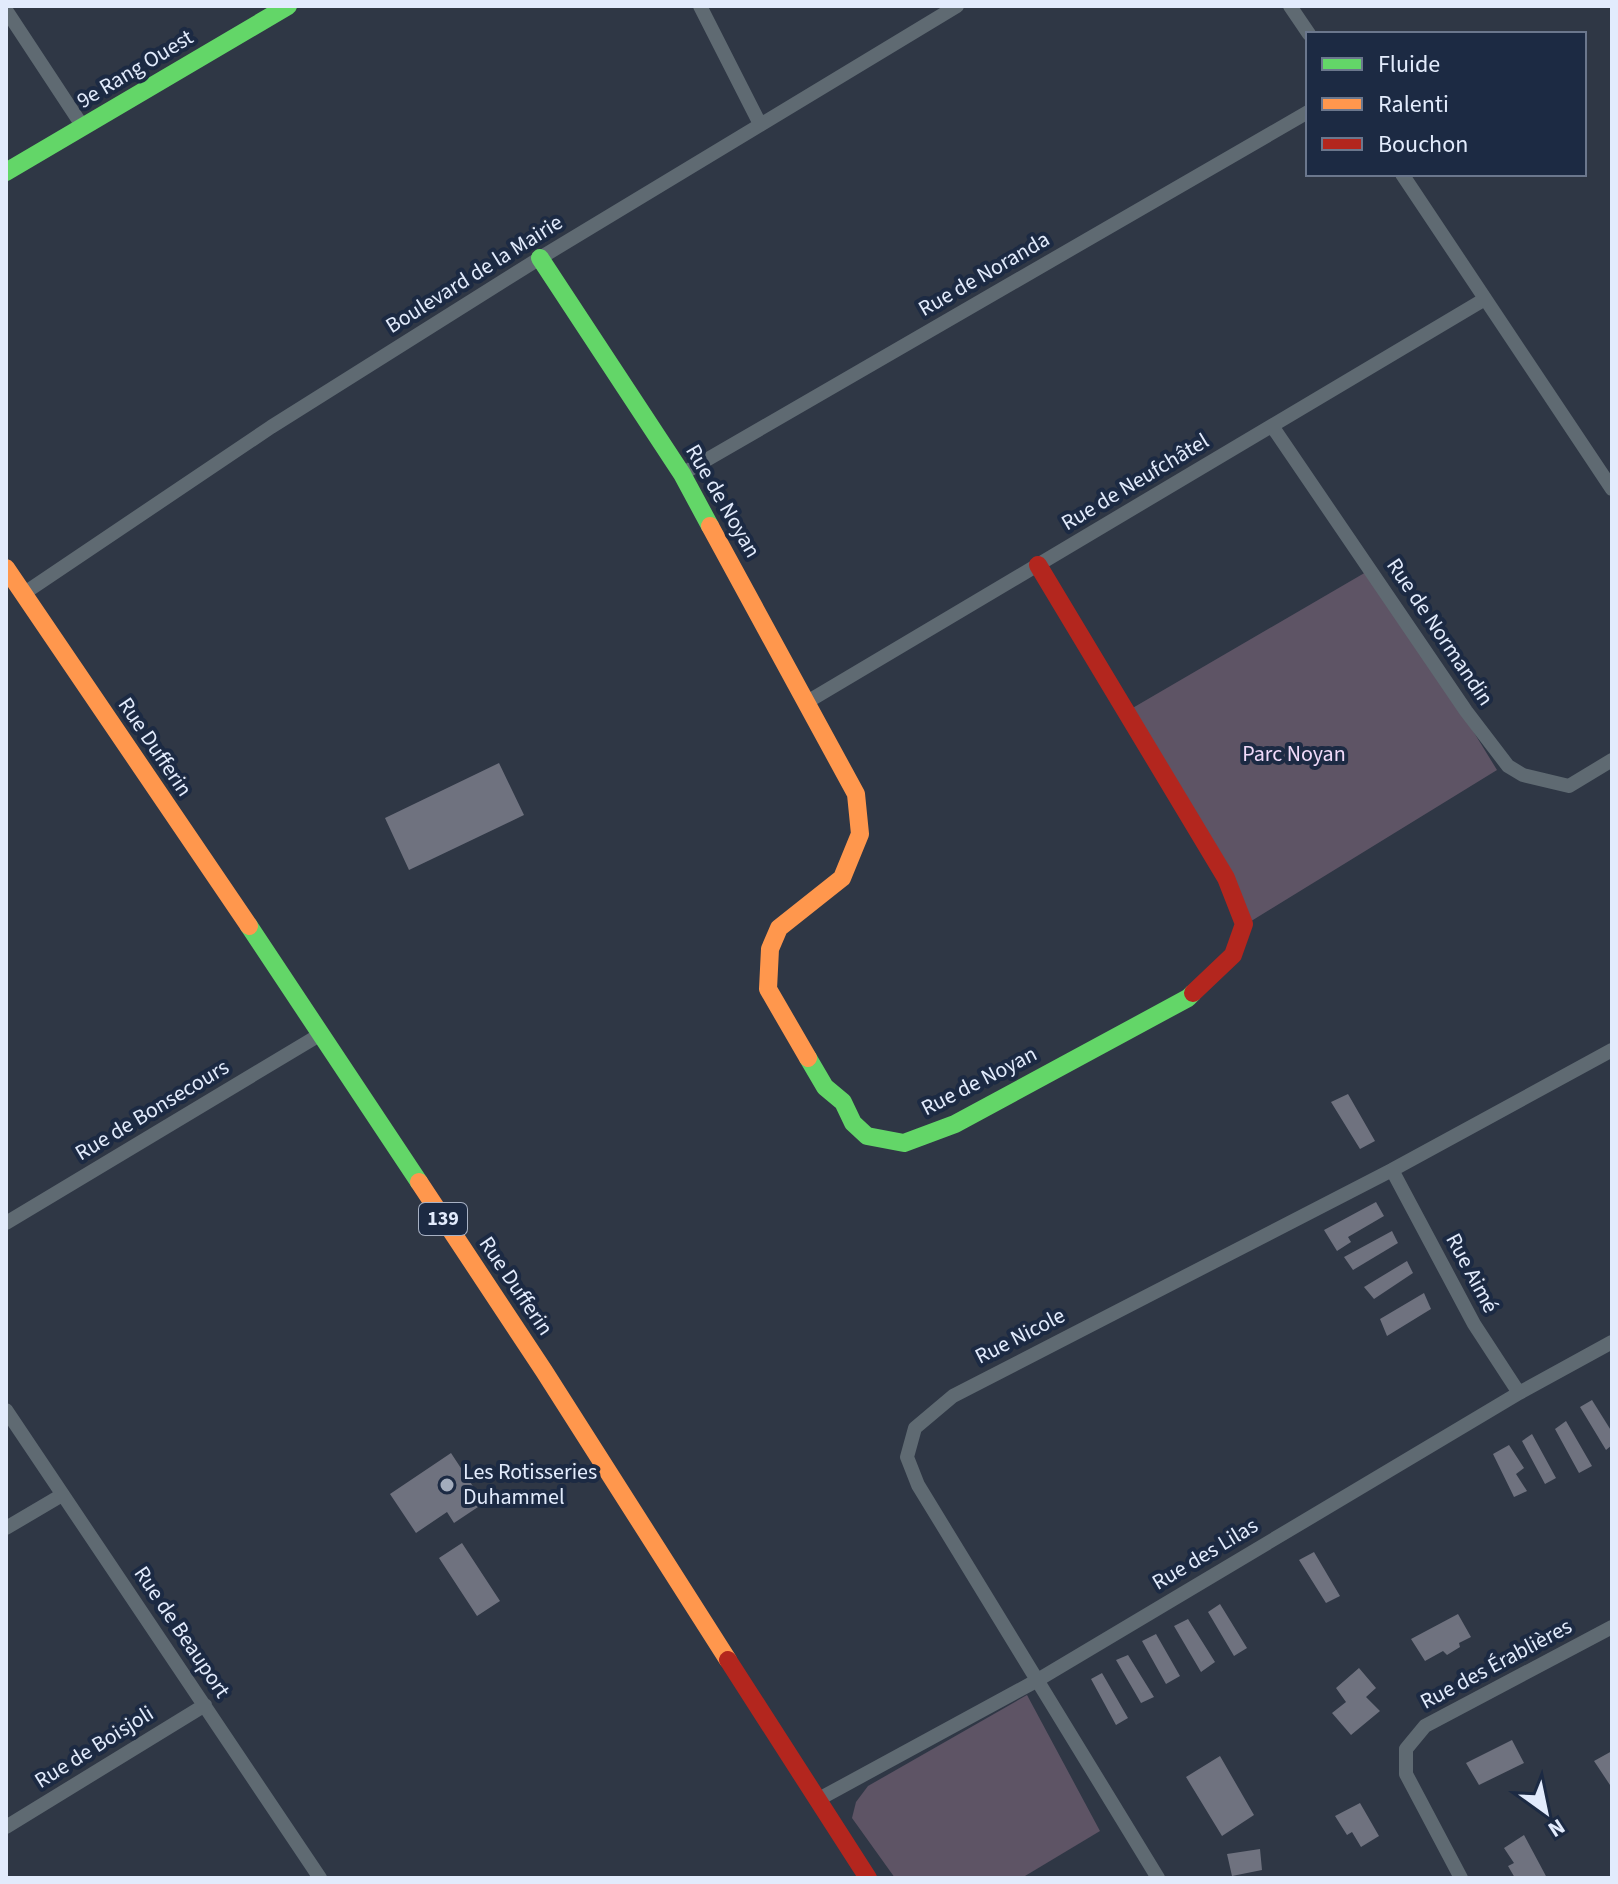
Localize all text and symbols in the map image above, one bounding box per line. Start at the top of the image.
street label: 9e Rang Ouest [71,21,200,116]
legend [1306,32,1586,176]
text: Fluide [1378,47,1440,82]
text: Ralenti [1378,87,1449,122]
text: Bouchon [1378,127,1468,162]
street label: Boulevard de la Mairie [379,206,569,341]
street label: Rue de Noranda [912,223,1056,325]
street label: Rue de Neufchâtel [1055,425,1215,539]
street label: Rue de Noyan [678,438,768,564]
street label: Rue de Normandin [1379,552,1501,712]
street label: Rue Dufferin [110,691,200,803]
park label: Parc Noyan [1242,738,1346,770]
street label: Rue de Noyan [915,1038,1043,1124]
street label: Rue de Bonsecours [69,1051,235,1169]
road number: 139 [419,1203,467,1235]
street label: Rue Aimé [1438,1227,1506,1319]
street label: Rue Dufferin [471,1230,561,1342]
street label: Rue Nicole [969,1300,1071,1372]
place label: Les Rotisseries Duhammel [463,1456,597,1513]
marker: Les Rotisseries Duhammel [438,1476,456,1494]
street label: Rue des Lilas [1146,1510,1264,1598]
street label: Rue de Beauport [126,1560,238,1705]
street label: Rue des Érablières [1414,1610,1578,1718]
street label: Rue de Boisjoli [28,1698,160,1796]
north arrow [1506,1772,1586,1852]
text: N [1541,1811,1571,1845]

